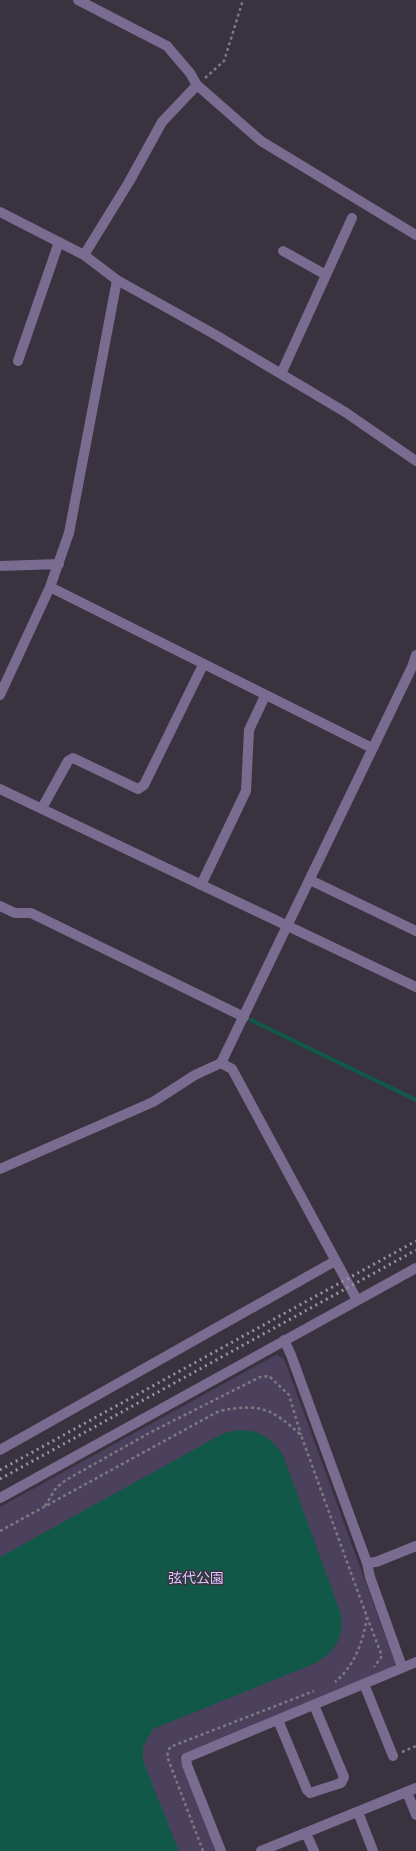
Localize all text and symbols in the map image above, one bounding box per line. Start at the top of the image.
park label: 弦代公園 [168,1570,224,1586]

